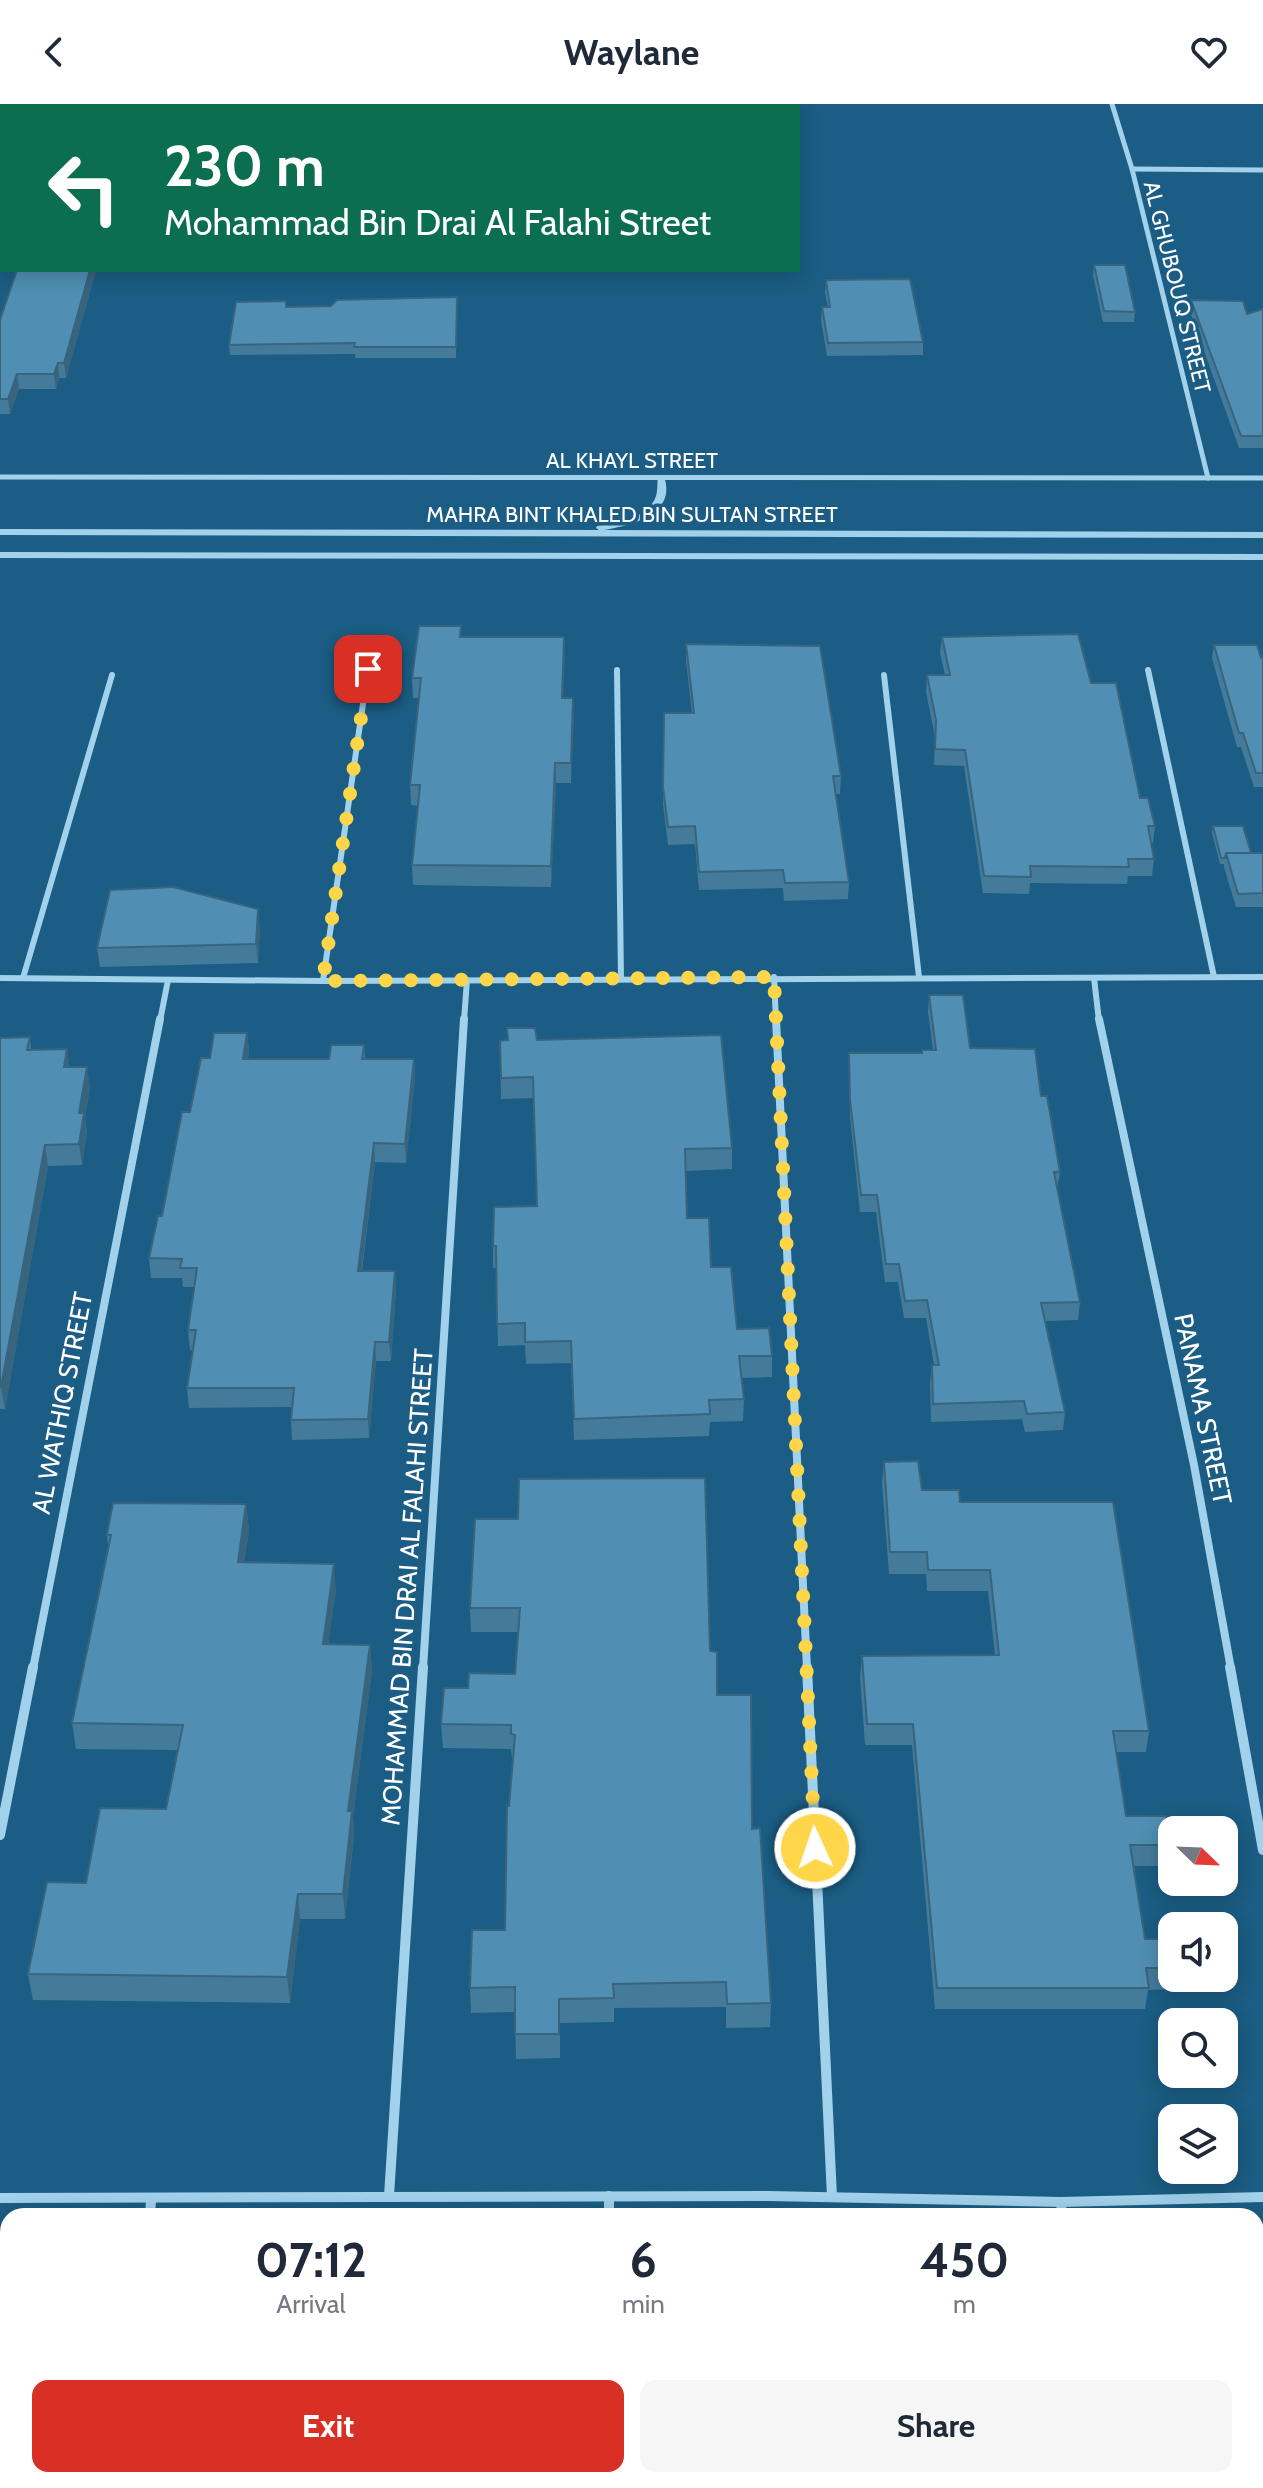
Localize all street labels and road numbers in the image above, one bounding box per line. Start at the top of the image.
street label: AL GHUBOUQ STREET [1138,178,1216,396]
street label: AL KHAYL STREET [546,447,718,474]
street label: MAHRA BINT KHALED BIN SULTAN STREET [426,501,838,528]
street label: AL WATHIQ STREET [25,1289,99,1517]
street label: PANAMA STREET [1167,1311,1239,1508]
street label: MOHAMMAD BIN DRAI AL FALAHI STREET [374,1347,440,1827]

